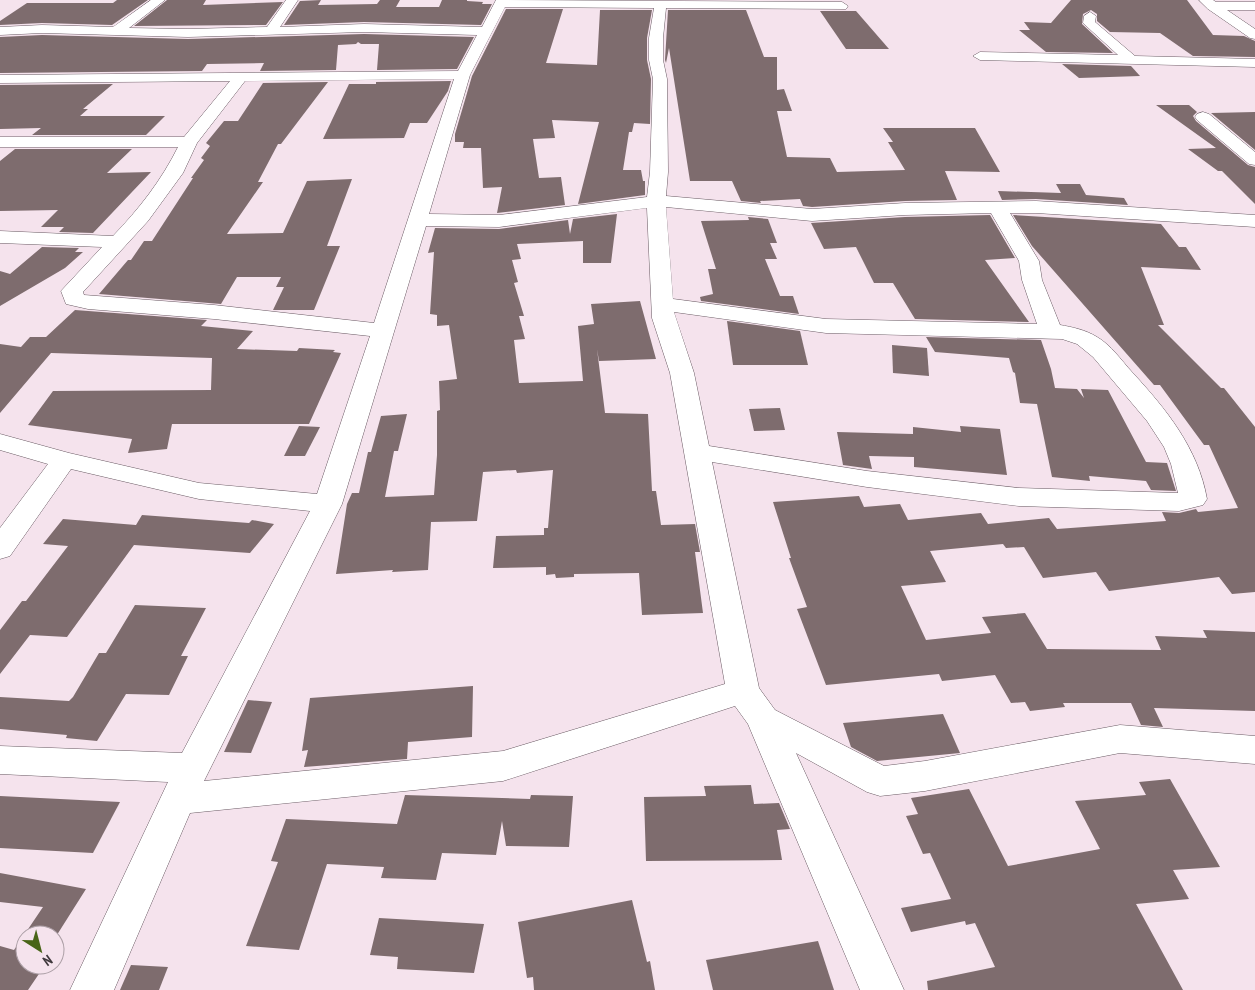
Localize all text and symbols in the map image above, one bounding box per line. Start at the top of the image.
north arrow [15,925,65,975]
text: N [39,951,56,970]

